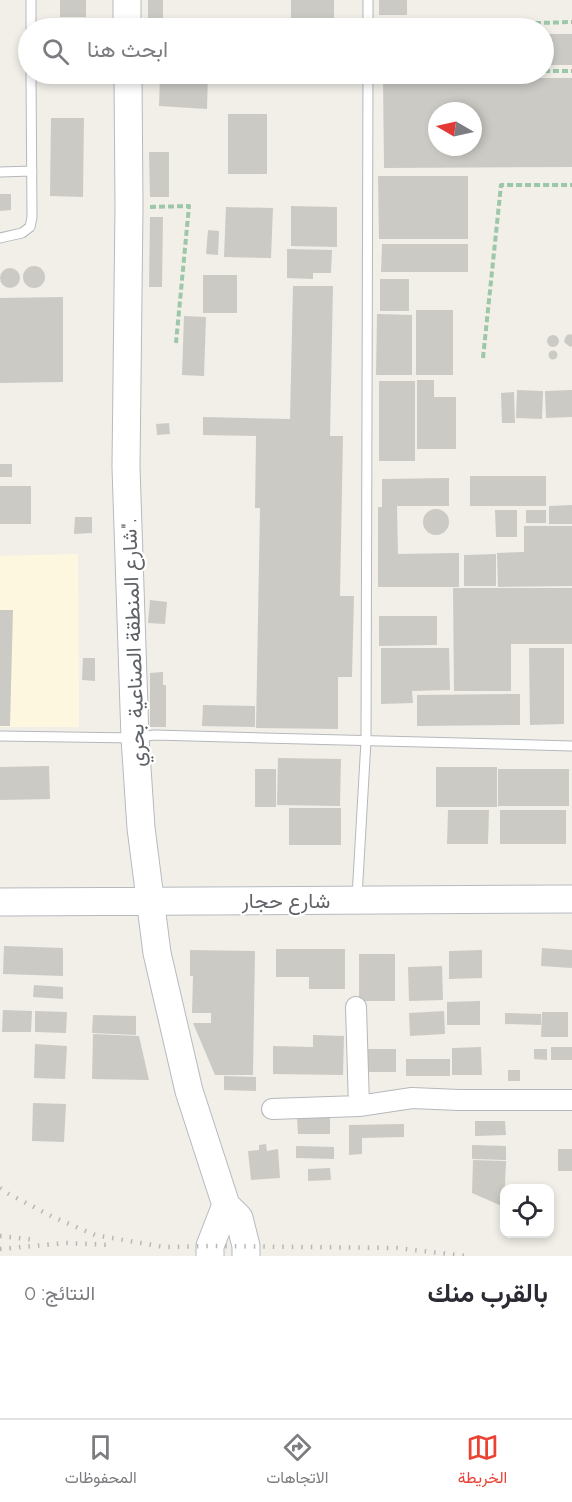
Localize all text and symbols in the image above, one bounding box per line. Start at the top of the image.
search box [18,18,554,84]
icon: search [39,35,72,68]
text: ابحث هنا [87,36,168,62]
north arrow [428,102,482,156]
street label: شارع المنطقة الصناعية بحري". [116,519,155,768]
street label: شارع حجار [241,888,330,915]
map controls [500,1184,554,1238]
button: locate [500,1184,554,1238]
text: بالقرب منك [428,1278,548,1308]
text: النتائج: 0 [24,1281,95,1305]
tab: المحفوظات [65,1431,137,1492]
tab: الاتجاهات [266,1431,328,1492]
tab: الخريطة [458,1431,507,1492]

